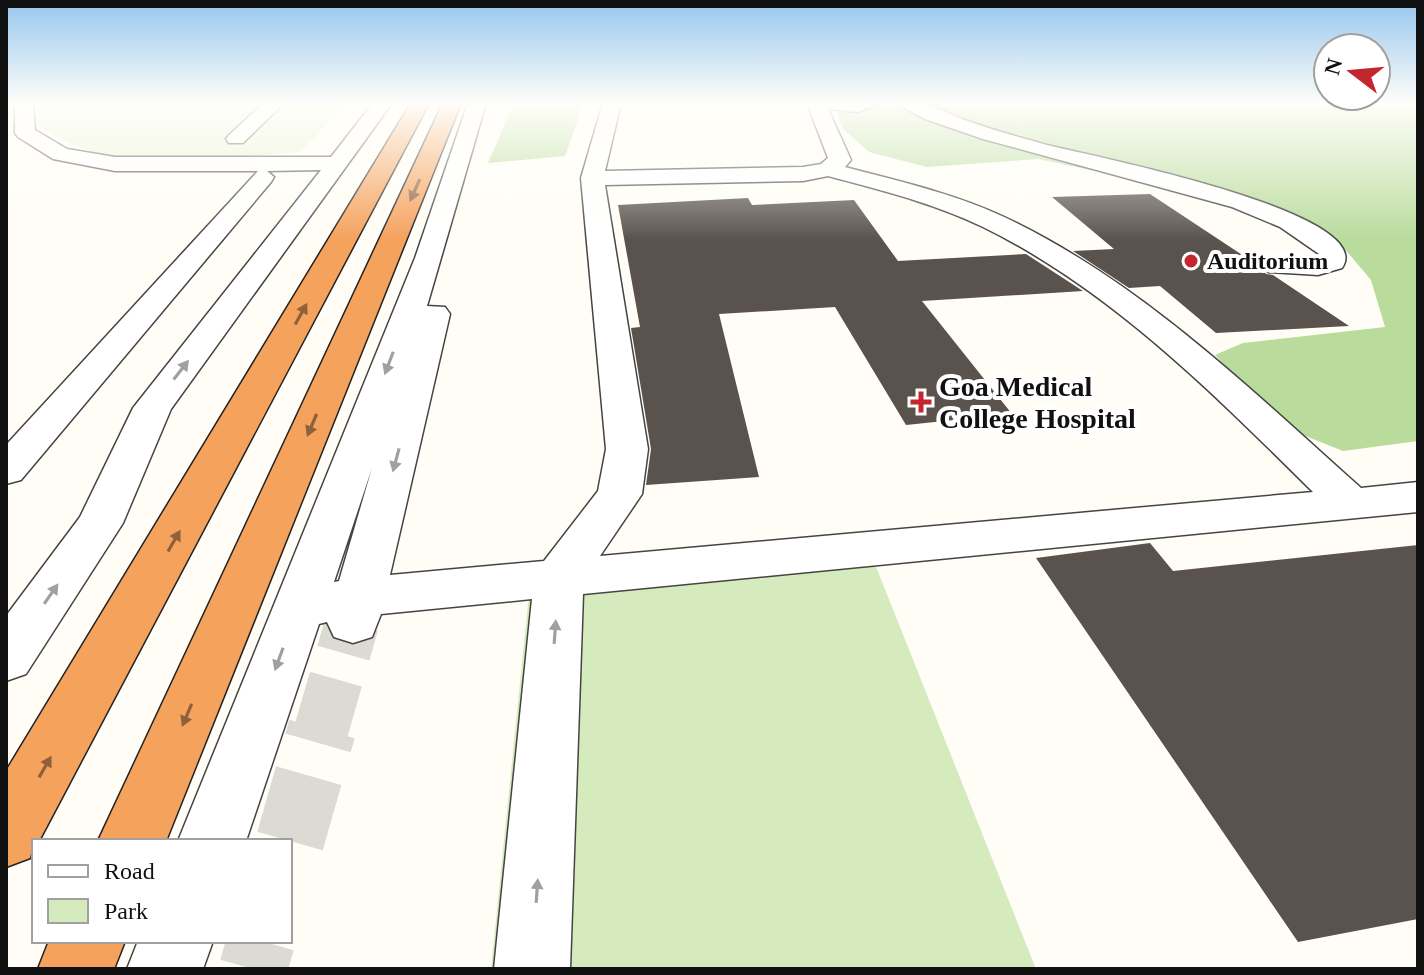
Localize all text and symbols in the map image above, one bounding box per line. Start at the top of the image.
north arrow [1312,32,1392,112]
text: N [1319,55,1347,78]
one-way arrow [408,178,421,202]
place label: Auditorium [1207,248,1328,274]
marker: Auditorium [1182,252,1200,270]
one-way arrow [295,303,308,326]
one-way arrow [382,351,395,375]
one-way arrow [173,360,189,381]
place label: Goa Medical College Hospital [939,371,1136,434]
marker: Goa Medical College Hospital [910,391,932,413]
one-way arrow [306,413,319,436]
one-way arrow [389,448,401,473]
one-way arrow [167,530,181,552]
one-way arrow [43,583,58,604]
one-way arrow [549,619,562,644]
one-way arrow [272,647,284,671]
one-way arrow [180,703,193,726]
one-way arrow [38,755,52,778]
legend [32,839,292,943]
text: Road [104,858,155,884]
one-way arrow [531,878,544,903]
text: Park [104,898,148,924]

